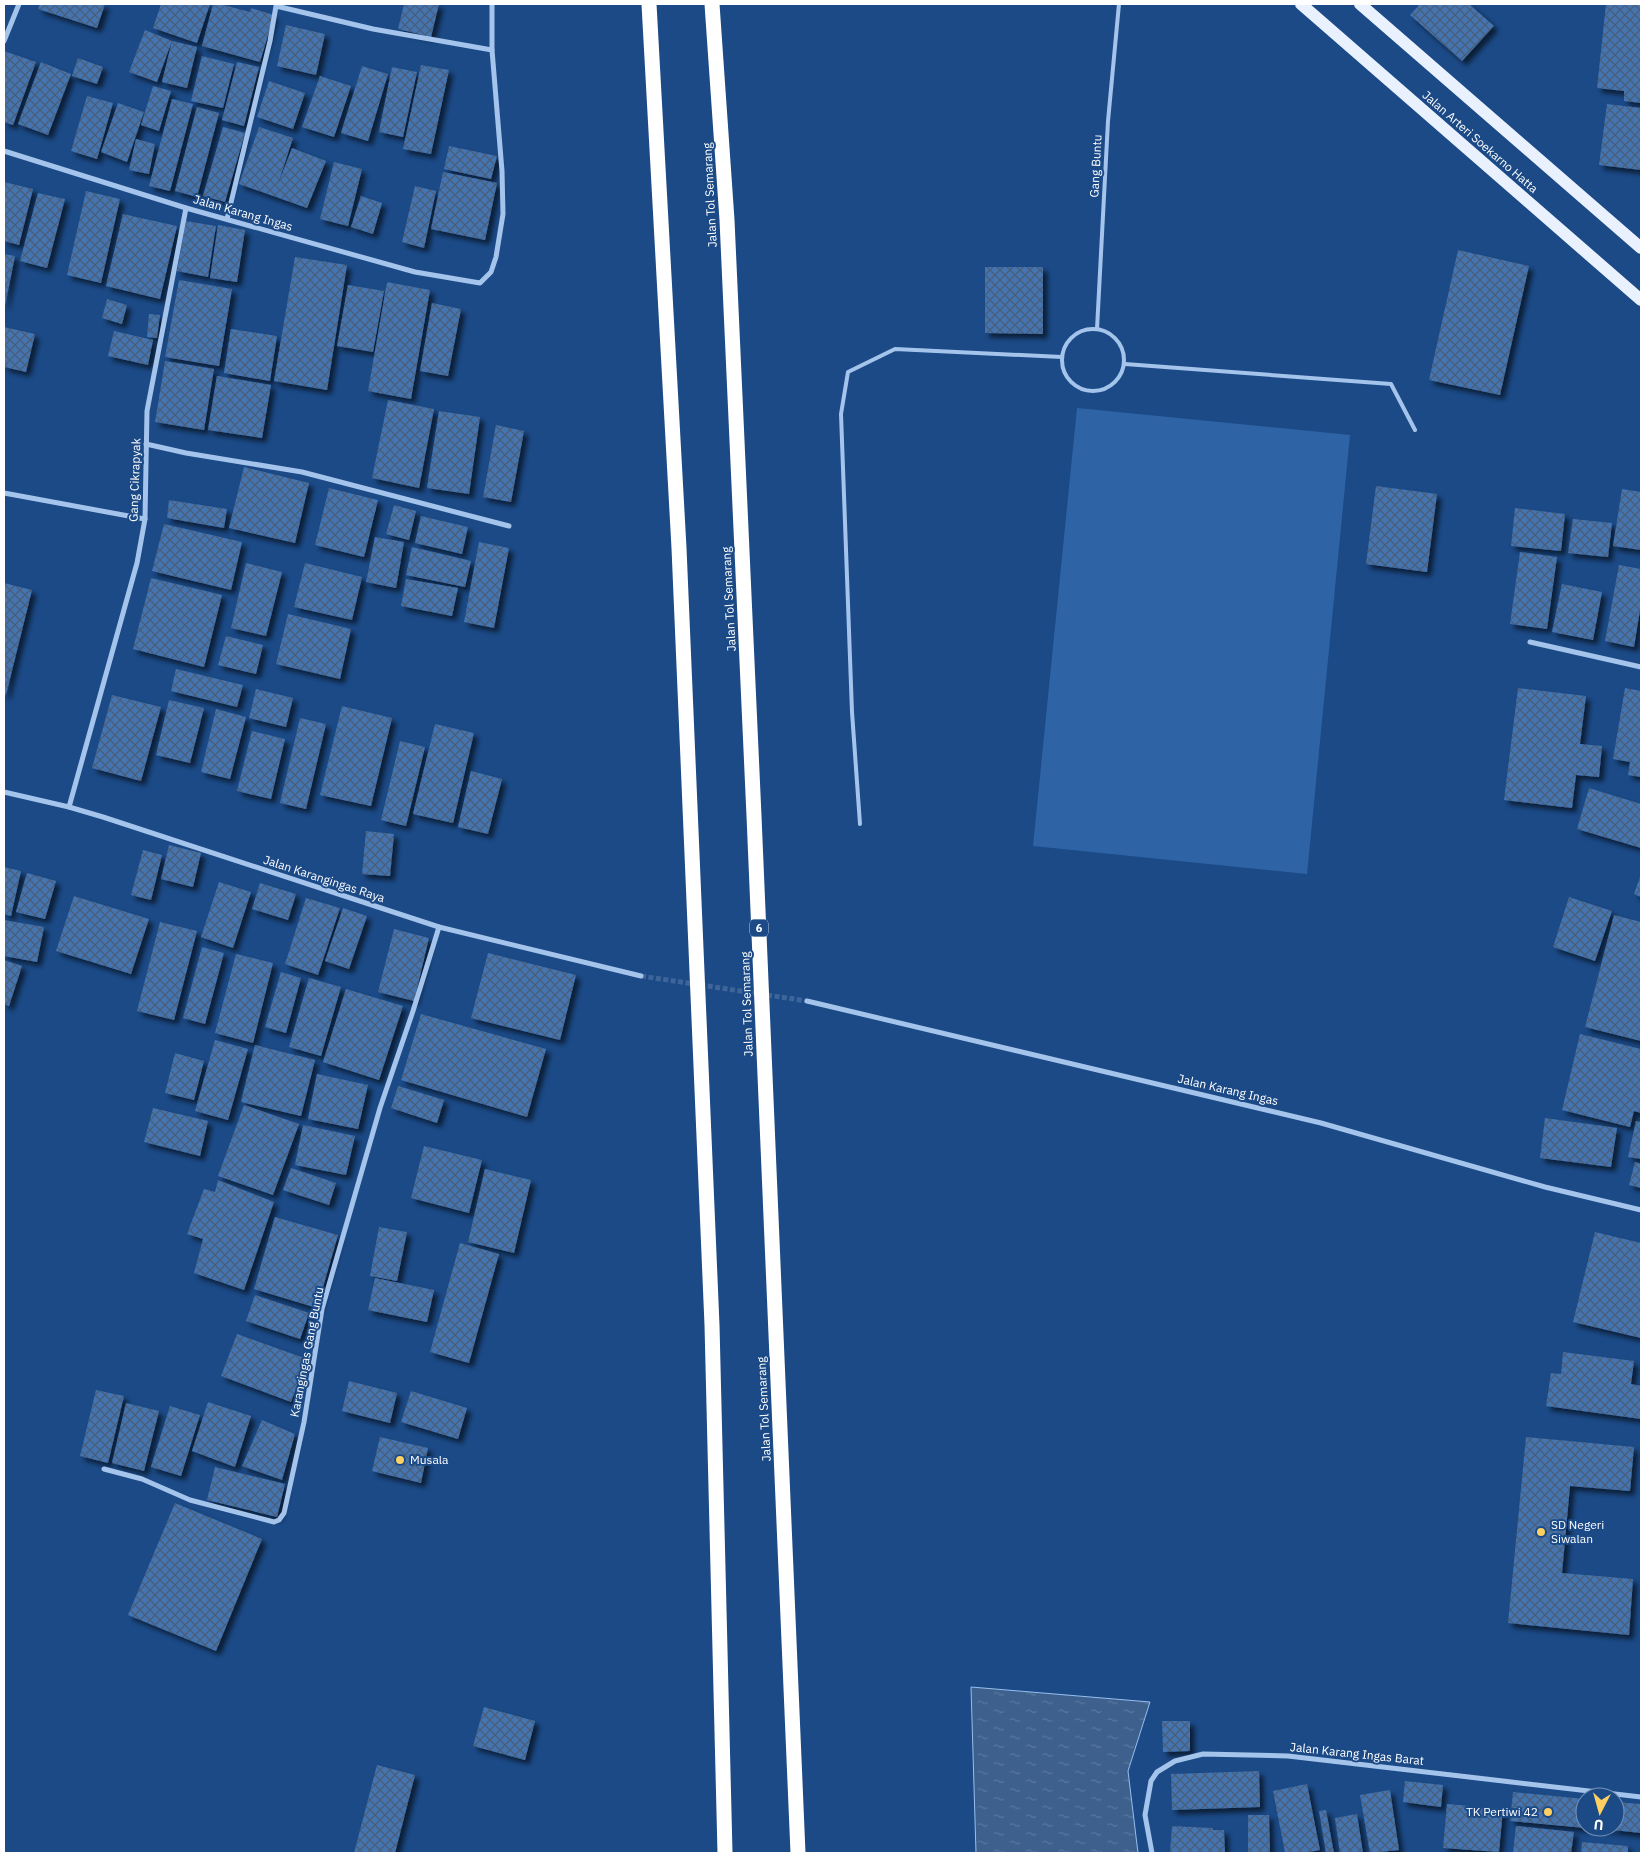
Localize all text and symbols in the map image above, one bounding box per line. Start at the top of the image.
street label: Jalan Arteri Soekarno Hatta [1419,87,1542,196]
street label: Gang Buntu [1086,134,1105,198]
street label: Jalan Tol Semarang [699,141,720,248]
street label: Jalan Karang Ingas [192,191,295,234]
street label: Gang Cikrapyak [126,437,143,522]
street label: Jalan Tol Semarang [718,545,739,652]
street label: Jalan Karangingas Raya [261,852,387,905]
road number: 6 [750,920,768,936]
street label: Jalan Tol Semarang [737,951,756,1057]
street label: Jalan Karang Ingas [1176,1071,1280,1108]
street label: Karangingas Gang Buntu [287,1286,326,1418]
street label: Jalan Tol Semarang [753,1355,774,1462]
place label: Musala [410,1452,449,1467]
marker: Musala [394,1454,406,1466]
place label: SD Negeri Siwalan [1551,1517,1604,1546]
marker: SD Negeri Siwalan [1535,1526,1547,1538]
street label: Jalan Karang Ingas Barat [1289,1739,1425,1768]
north arrow [1575,1787,1625,1837]
place label: TK Pertiwi 42 [1466,1804,1538,1819]
marker: TK Pertiwi 42 [1542,1806,1554,1818]
text: U [1593,1815,1604,1834]

